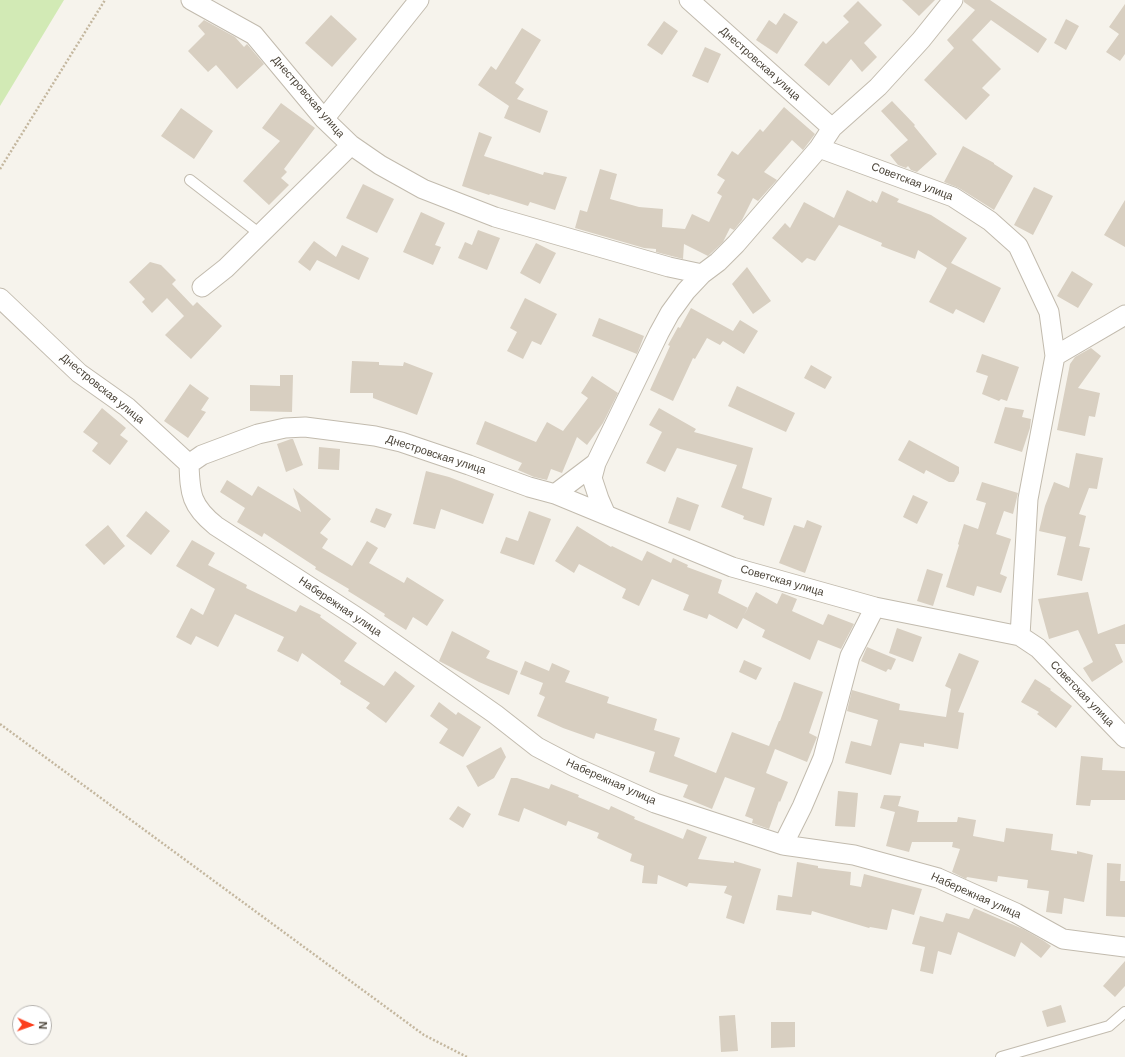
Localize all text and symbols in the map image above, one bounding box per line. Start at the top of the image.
street label: Днестровская улица [717,24,803,104]
street label: Днестровская улица [269,53,347,141]
street label: Советская улица [869,160,955,204]
street label: Днестровская улица [57,351,147,427]
street label: Днестровская улица [384,433,488,477]
street label: Советская улица [739,563,825,599]
street label: Набережная улица [296,574,384,640]
street label: Советская улица [1047,658,1117,730]
street label: Набережная улица [564,756,658,808]
street label: Набережная улица [929,870,1023,922]
north arrow [12,1005,52,1045]
text: N [37,1021,49,1030]

